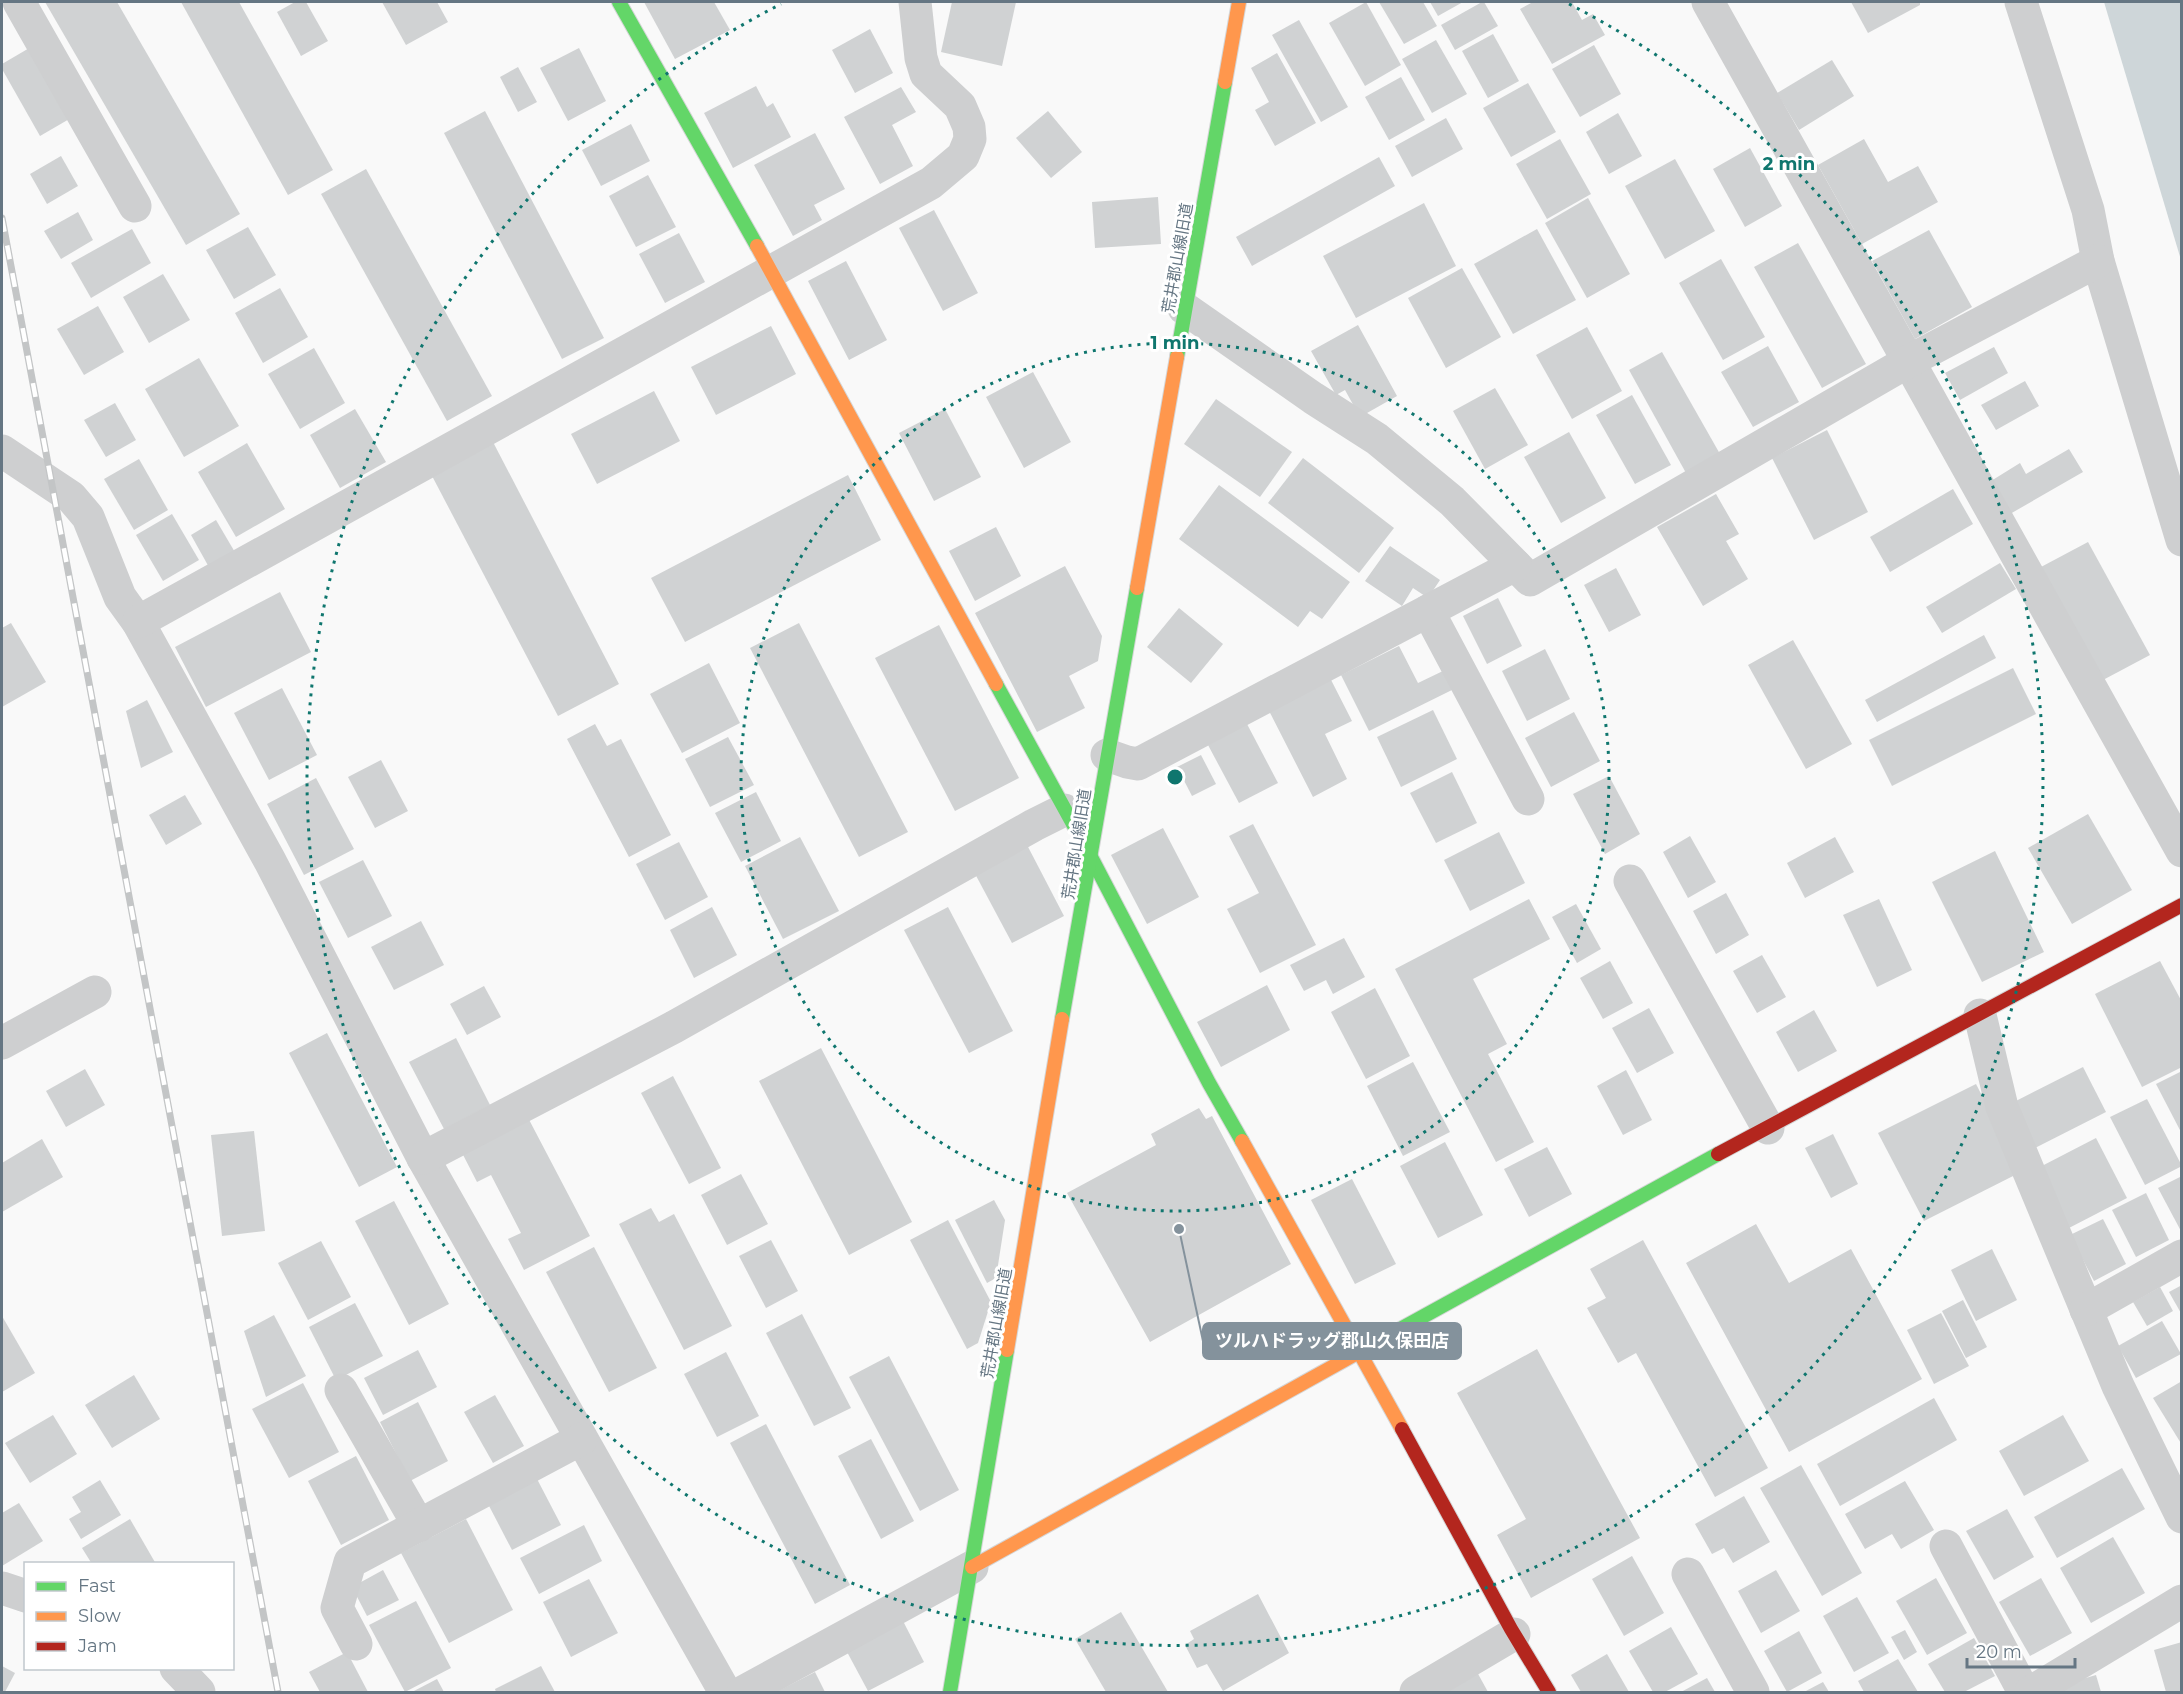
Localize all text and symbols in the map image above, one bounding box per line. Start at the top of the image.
text: 2 min [1763,153,1815,175]
street label: 荒井郡山線旧道 [1158,201,1197,315]
text: 1 min [1151,332,1199,354]
centre of rings [1165,767,1185,787]
street label: 荒井郡山線旧道 [1058,787,1095,901]
street label: 荒井郡山線旧道 [977,1266,1016,1380]
callout: ツルハドラッグ郡山久保田店 [1203,1323,1461,1359]
text: ツルハドラッグ郡山久保田店 [1215,1330,1449,1352]
legend [24,1562,234,1670]
text: Fast [78,1575,116,1597]
text: Slow [78,1605,121,1627]
scale bar [1967,1631,2075,1669]
text: Jam [77,1635,117,1657]
text: 20 m [1976,1641,2022,1663]

